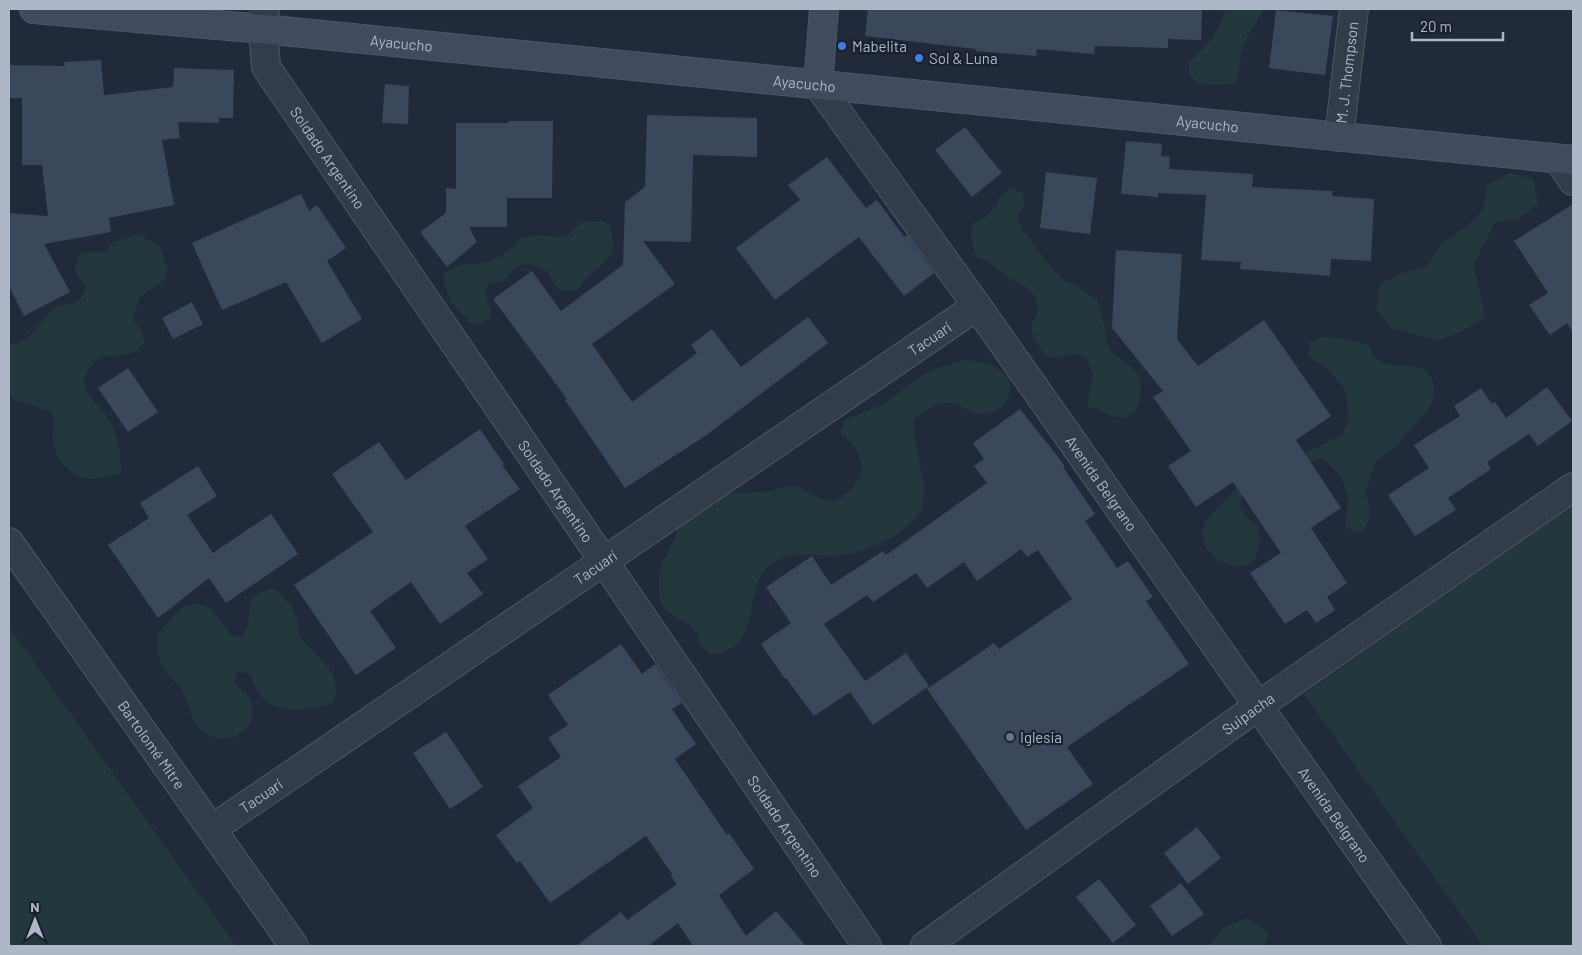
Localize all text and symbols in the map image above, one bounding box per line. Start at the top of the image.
scale bar [1412,10,1503,42]
text: 20 m [1420,17,1452,35]
street label: M. J. Thompson [1332,21,1361,124]
street label: Ayacucho [369,31,434,55]
place label: Mabelita [852,37,907,55]
marker: Mabelita [836,40,848,52]
place label: Sol & Luna [929,49,998,67]
marker: Sol & Luna [913,52,925,64]
street label: Ayacucho [772,71,837,95]
street label: Soldado Argentino [287,103,369,212]
street label: Ayacucho [1175,111,1240,136]
street label: Tacuarí [904,318,954,360]
street label: Avenida Belgrano [1062,432,1141,535]
street label: Soldado Argentino [515,437,597,546]
street label: Tacuarí [570,546,620,588]
street label: Suipacha [1218,689,1278,738]
street label: Bartolomé Mitre [114,697,189,793]
place label: Iglesia [1020,728,1062,746]
marker: Iglesia [1004,731,1016,743]
street label: Avenida Belgrano [1295,763,1374,866]
street label: Soldado Argentino [744,772,826,881]
street label: Tacuarí [236,775,286,817]
north arrow [10,895,60,945]
text: N [30,898,40,915]

